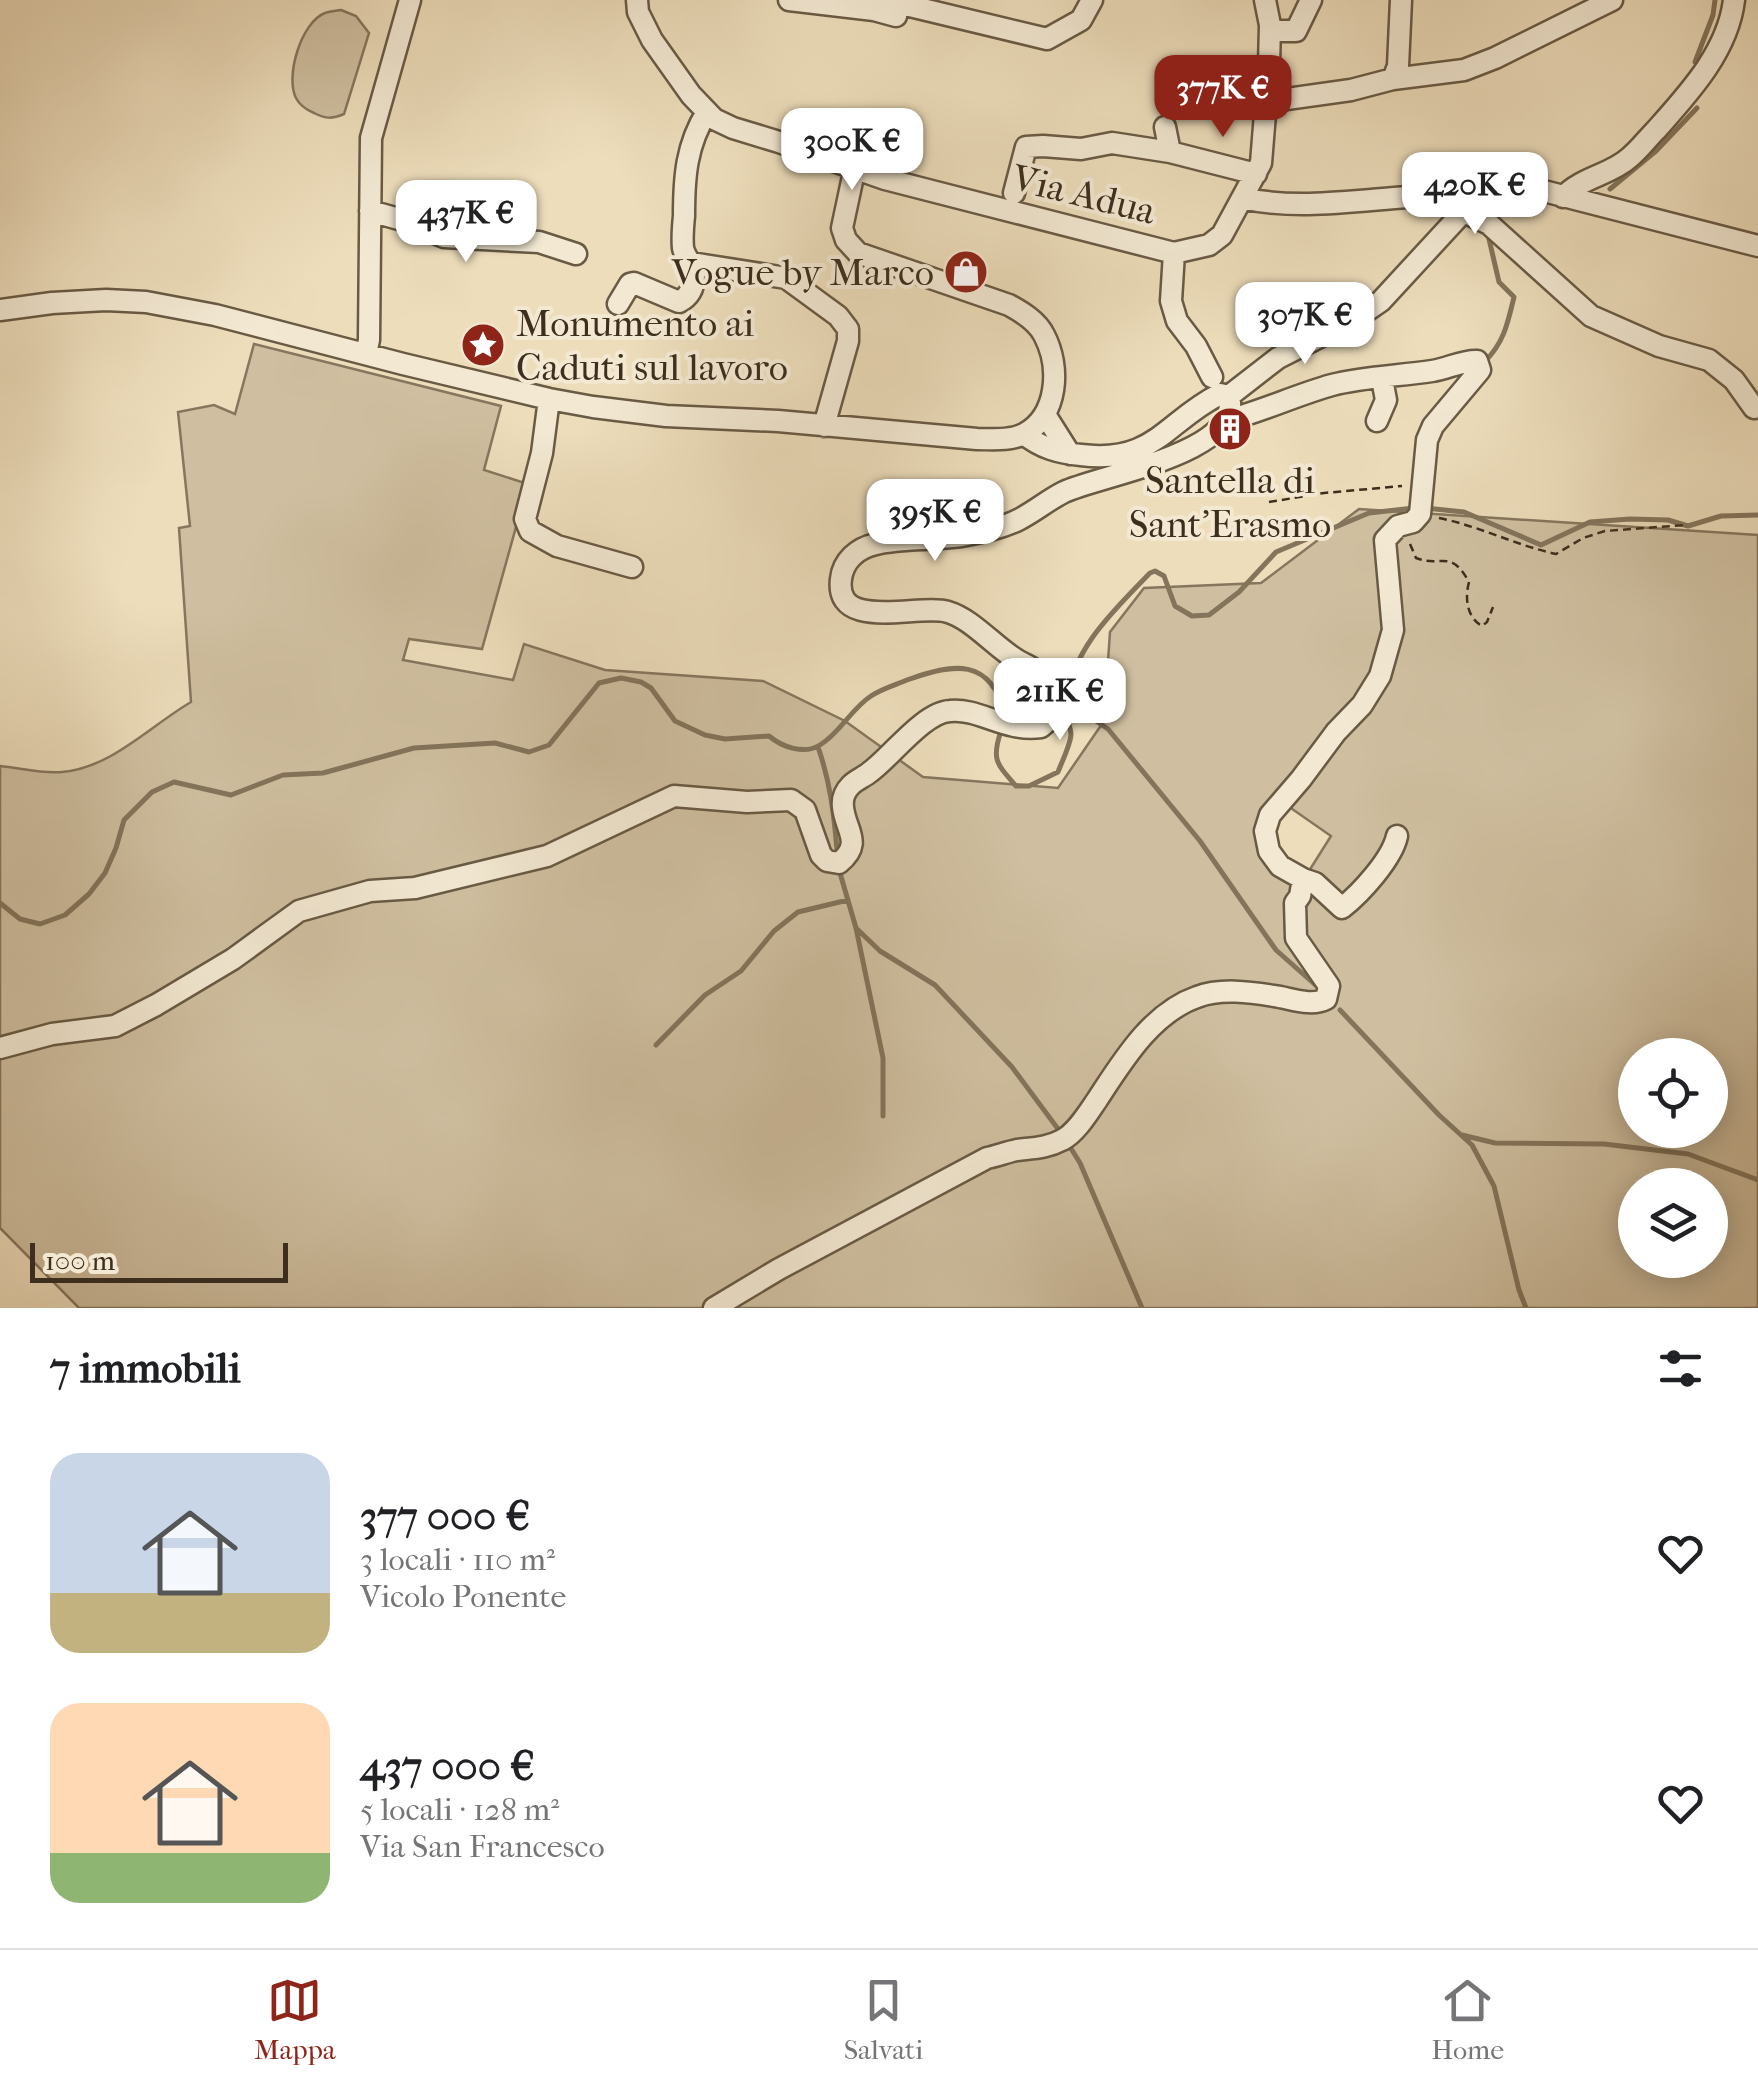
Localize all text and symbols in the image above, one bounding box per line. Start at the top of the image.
pin: 377K € [1142,55,1304,140]
text: 377K € [1176,69,1270,106]
pin: 300K € [771,108,933,193]
text: 300K € [803,122,901,159]
pin: 420K € [1394,152,1556,237]
street label: Via Adua [1007,155,1161,234]
text: 420K € [1424,166,1526,203]
pin: 437K € [385,180,547,265]
text: 437K € [418,194,514,231]
shop icon: Vogue by Marco [943,249,989,295]
place label: Vogue by Marco [670,250,934,295]
pin: 307K € [1224,282,1386,367]
text: 307K € [1257,296,1353,333]
place label: Monumento ai Caduti sul lavoro [516,301,788,390]
place icon: Monumento ai Caduti sul lavoro [460,322,506,368]
building icon: Santella di Sant'Erasmo [1207,406,1253,452]
place label: Santella di Sant'Erasmo [1129,458,1331,547]
pin: 395K € [854,479,1016,564]
text: 395K € [889,493,981,530]
pin: 211K € [979,658,1141,743]
text: 211K € [1016,672,1104,709]
map controls [1618,1038,1728,1278]
button: locate [1618,1038,1728,1148]
button: layers [1618,1168,1728,1278]
scale bar [30,1238,288,1282]
text: 100 m [45,1244,115,1277]
icon: filters [1653,1341,1708,1396]
text: 7 immobili [50,1344,241,1393]
text: 377 000 € [360,1492,530,1541]
icon: home [130,1493,250,1613]
icon: heart [1653,1526,1708,1581]
text: 3 locali · 110 m² [360,1541,555,1578]
text: Vicolo Ponente [360,1578,566,1615]
text: 437 000 € [360,1742,535,1791]
icon: home [130,1743,250,1863]
icon: heart [1653,1776,1708,1831]
text: 5 locali · 128 m² [360,1791,559,1828]
text: Via San Francesco [360,1828,605,1865]
tab: Mappa [254,1973,336,2066]
tab: Salvati [844,1973,923,2066]
tab: Home [1431,1973,1504,2066]

